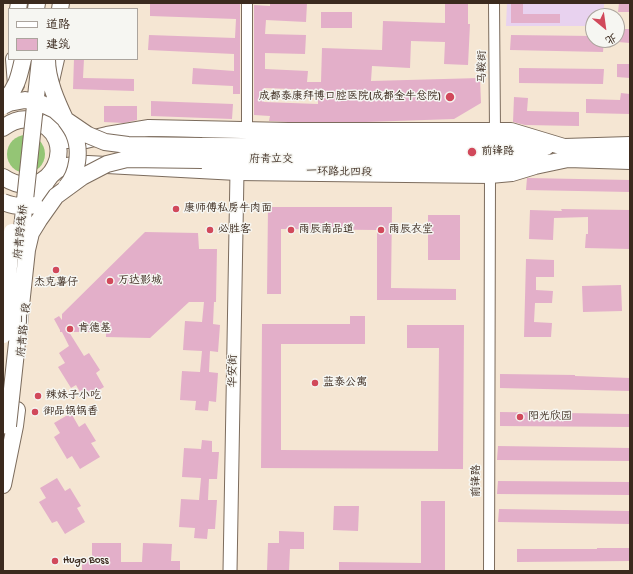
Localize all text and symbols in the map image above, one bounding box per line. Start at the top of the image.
legend [8,8,138,60]
north arrow [585,8,625,48]
text: 道路 [46,19,70,33]
text: 北 [603,30,618,46]
text: 建筑 [46,39,70,53]
street label: 马鞍街 [476,51,490,83]
place label: 成都泰康拜博口腔医院(成都金牛总院) [259,90,441,104]
marker: 成都泰康拜博口腔医院(成都金牛总院) [444,91,456,103]
place label: 前锋路 [481,145,514,159]
marker: 前锋路 [466,146,478,158]
street label: 府青立交 [249,153,293,167]
street label: 一环路北四段 [306,166,372,180]
place label: 康师傅私房牛肉面 [184,202,272,216]
street label: 府青跨线桥 [13,204,31,260]
marker: 康师傅私房牛肉面 [171,204,181,214]
place label: 必胜客 [218,223,251,237]
place label: 雨辰南品道 [299,223,354,237]
place label: 雨辰衣堂 [389,223,433,237]
marker: 必胜客 [205,225,215,235]
marker: 雨辰南品道 [286,225,296,235]
marker: 雨辰衣堂 [376,225,386,235]
marker: 杰克薯仔 [51,265,61,275]
place label: 万达影城 [118,274,162,288]
place label: 杰克薯仔 [34,276,78,290]
marker: 万达影城 [105,276,115,286]
street label: 府青路二段 [16,302,34,358]
place label: 肯德基 [78,322,111,336]
marker: 肯德基 [65,324,75,334]
street label: 华安街 [227,354,241,388]
place label: 蓝泰公寓 [323,376,367,390]
marker: 蓝泰公寓 [310,378,320,388]
place label: 辣妹子小吃 [46,389,101,403]
marker: 辣妹子小吃 [33,391,43,401]
place label: 御品锅锅香 [43,405,98,419]
marker: 御品锅锅香 [30,407,40,417]
place label: 阳光欣园 [528,410,572,424]
marker: 阳光欣园 [515,412,525,422]
street label: 前锋路 [470,465,484,497]
place label: Hugo Boss [63,554,108,568]
marker: Hugo Boss [50,556,60,566]

